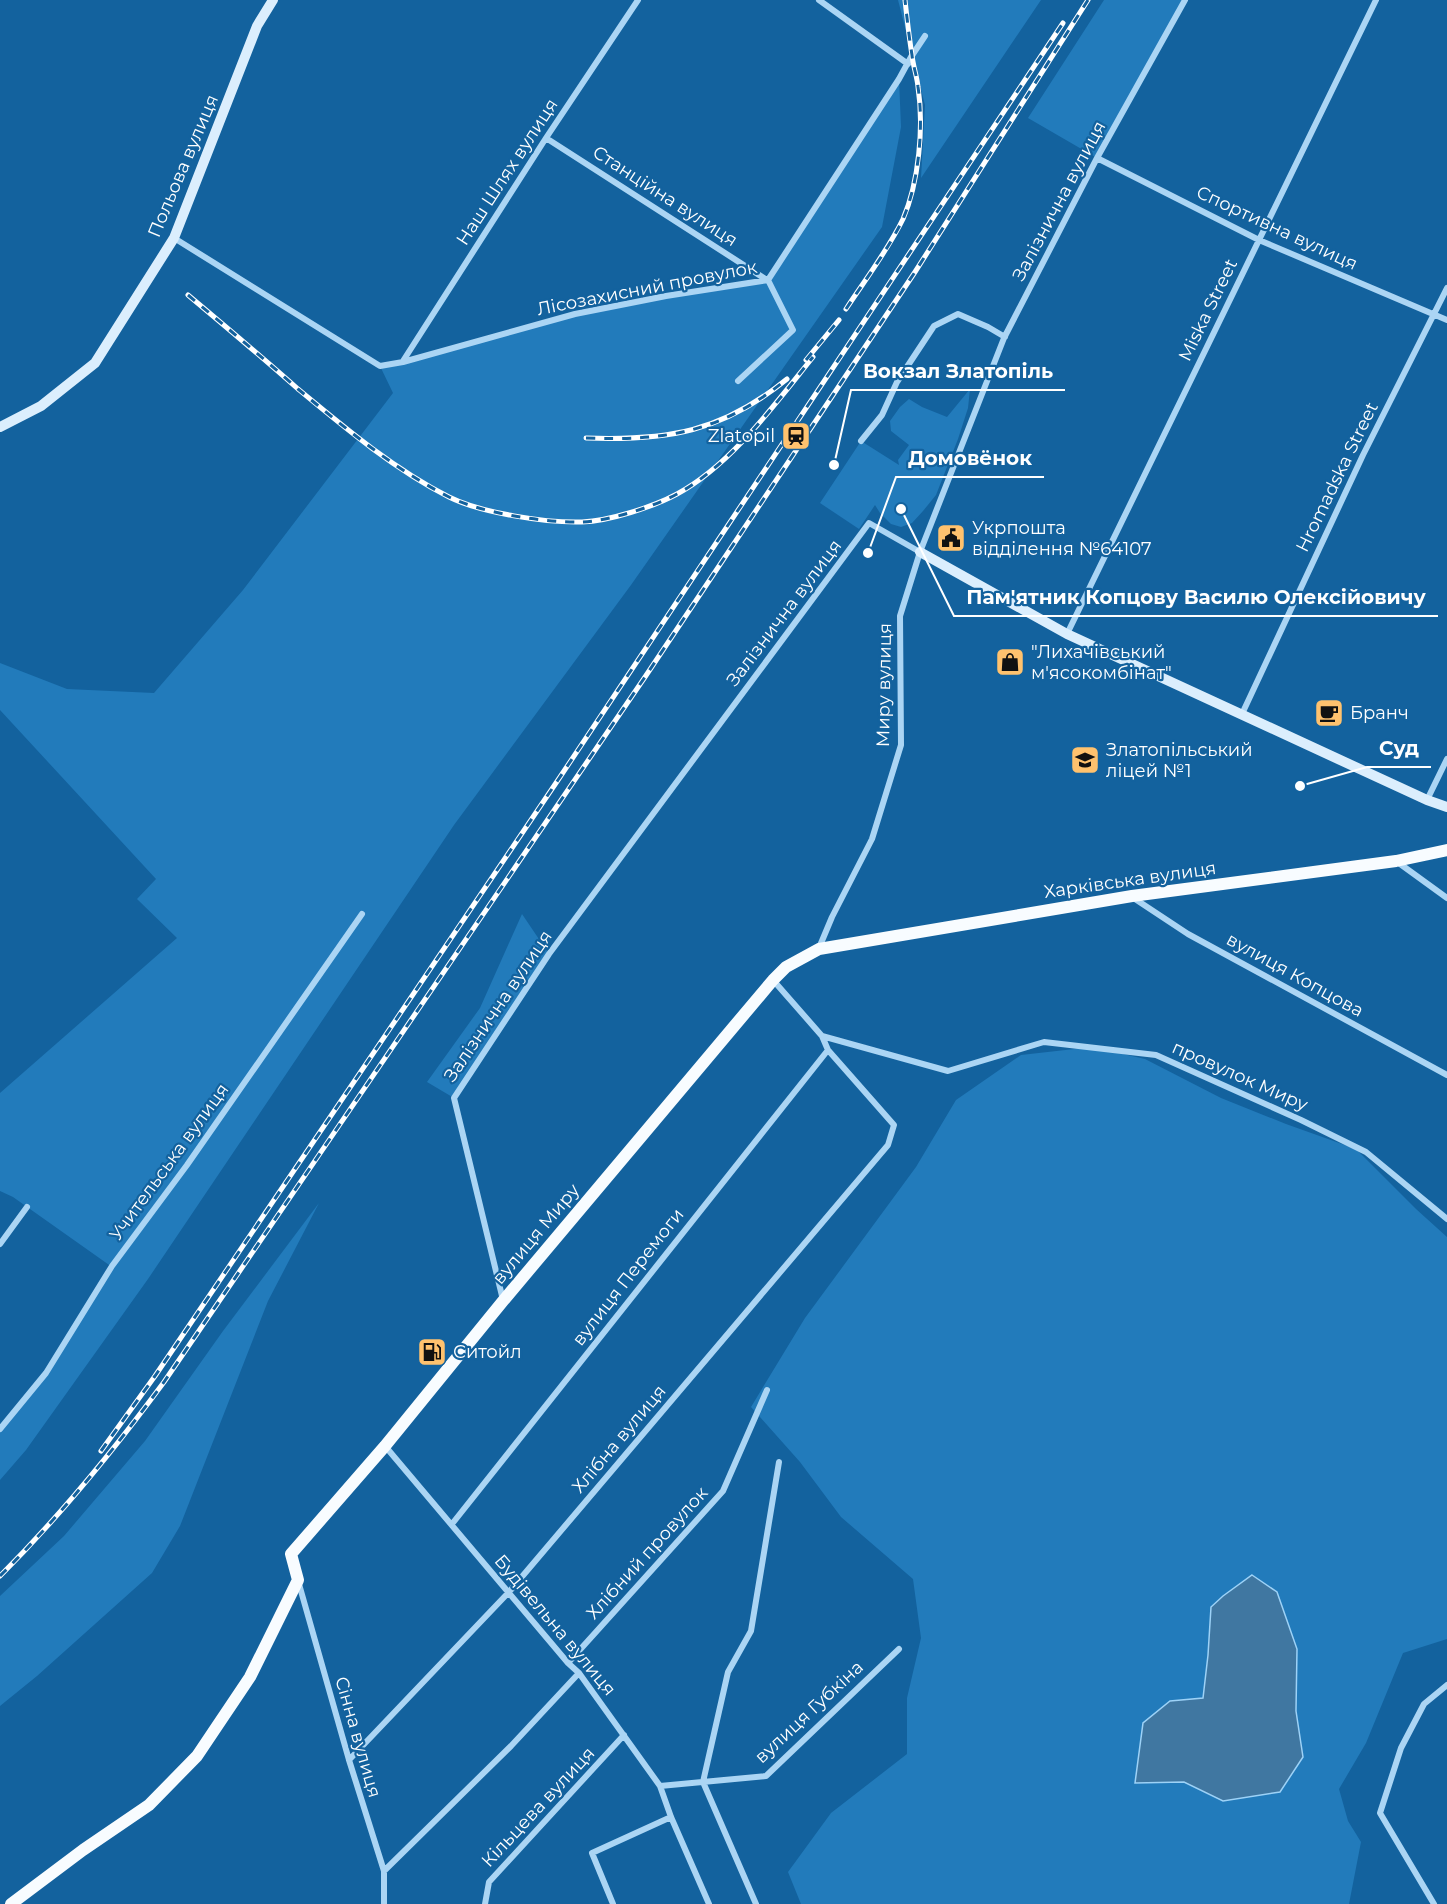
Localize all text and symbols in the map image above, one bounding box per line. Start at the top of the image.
street label: Польова вулиця [143,91,223,241]
street label: Наш Шлях вулиця [451,95,563,249]
street label: Залізнична вулиця [1008,117,1110,285]
street label: Станційна вулиця [588,141,742,251]
street label: Спортивна вулиця [1193,181,1361,275]
street label: Miska Street [1174,255,1242,365]
street label: Лісозахисний провулок [535,256,760,320]
callout: Вокзал Златопіль [851,352,1065,390]
text: Вокзал Златопіль [863,359,1053,383]
street label: Hromadska Street [1291,398,1383,556]
station icon: Zlatopil [780,420,812,452]
place label: Zlatopil [708,425,775,447]
callout: Домовёнок [896,439,1044,477]
text: Домовёнок [908,446,1032,470]
place label: Укрпошта відділення №64107 [972,517,1152,560]
public building icon: Укрпошта відділення №64107 [935,522,967,554]
street label: Залізнична вулиця [722,535,846,691]
callout: Пам'ятник Копцову Василю Олексійовичу [954,578,1438,616]
text: Пам'ятник Копцову Василю Олексійовичу [966,585,1426,609]
street label: Миру вулиця [872,623,896,747]
place label: "Лихачівський м'ясокомбінат" [1031,641,1172,684]
shop icon: "Лихачівський м'ясокомбінат" [994,646,1026,678]
cafe icon: Бранч [1313,697,1345,729]
place label: Бранч [1350,702,1409,724]
callout: Суд [1367,729,1431,767]
text: Суд [1379,736,1419,760]
place label: Златопільський ліцей №1 [1106,739,1253,782]
school or university icon: Златопільський ліцей №1 [1069,744,1101,776]
street label: Харківська вулиця [1042,857,1218,903]
street label: Залізнична вулиця [439,926,557,1086]
street label: вулиця Копцова [1223,928,1367,1022]
street label: провулок Миру [1169,1036,1311,1116]
street label: Учительська вулиця [105,1079,233,1245]
street label: вулиця Миру [488,1179,584,1289]
street label: вулиця Перемоги [568,1204,688,1350]
fuel station icon: Ситойл [416,1336,448,1368]
place label: Ситойл [453,1341,522,1363]
street label: Хлібна вулиця [567,1380,671,1498]
street label: Хлібний провулок [582,1482,713,1624]
street label: Будівельна вулиця [490,1550,620,1700]
street label: вулиця Губкіна [750,1656,868,1768]
street label: Сінна вулиця [330,1674,386,1800]
street label: Кільцева вулиця [477,1742,599,1872]

